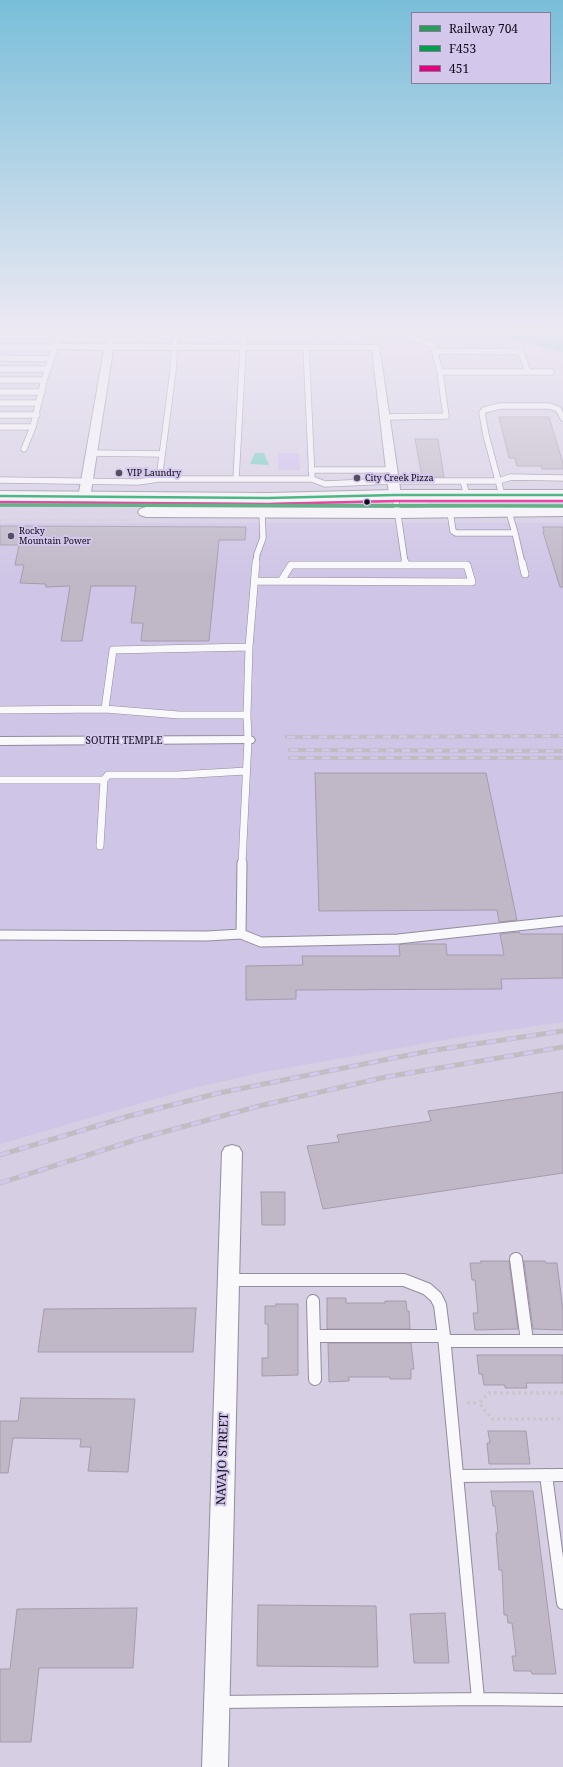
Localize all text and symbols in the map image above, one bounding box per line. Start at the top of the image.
legend [411,12,551,84]
text: Railway 704 [449,20,518,37]
text: F453 [449,40,476,57]
text: 451 [449,60,469,77]
marker: VIP Laundry [114,468,124,478]
place label: VIP Laundry [127,468,181,478]
marker: City Creek Pizza [352,473,362,483]
place label: City Creek Pizza [365,473,434,483]
unlabelled marker [362,497,372,507]
place label: Rocky Mountain Power [19,526,91,547]
marker: Rocky Mountain Power [6,531,16,541]
street label: SOUTH TEMPLE [86,735,162,747]
street label: NAVAJO STREET [214,1413,232,1505]

